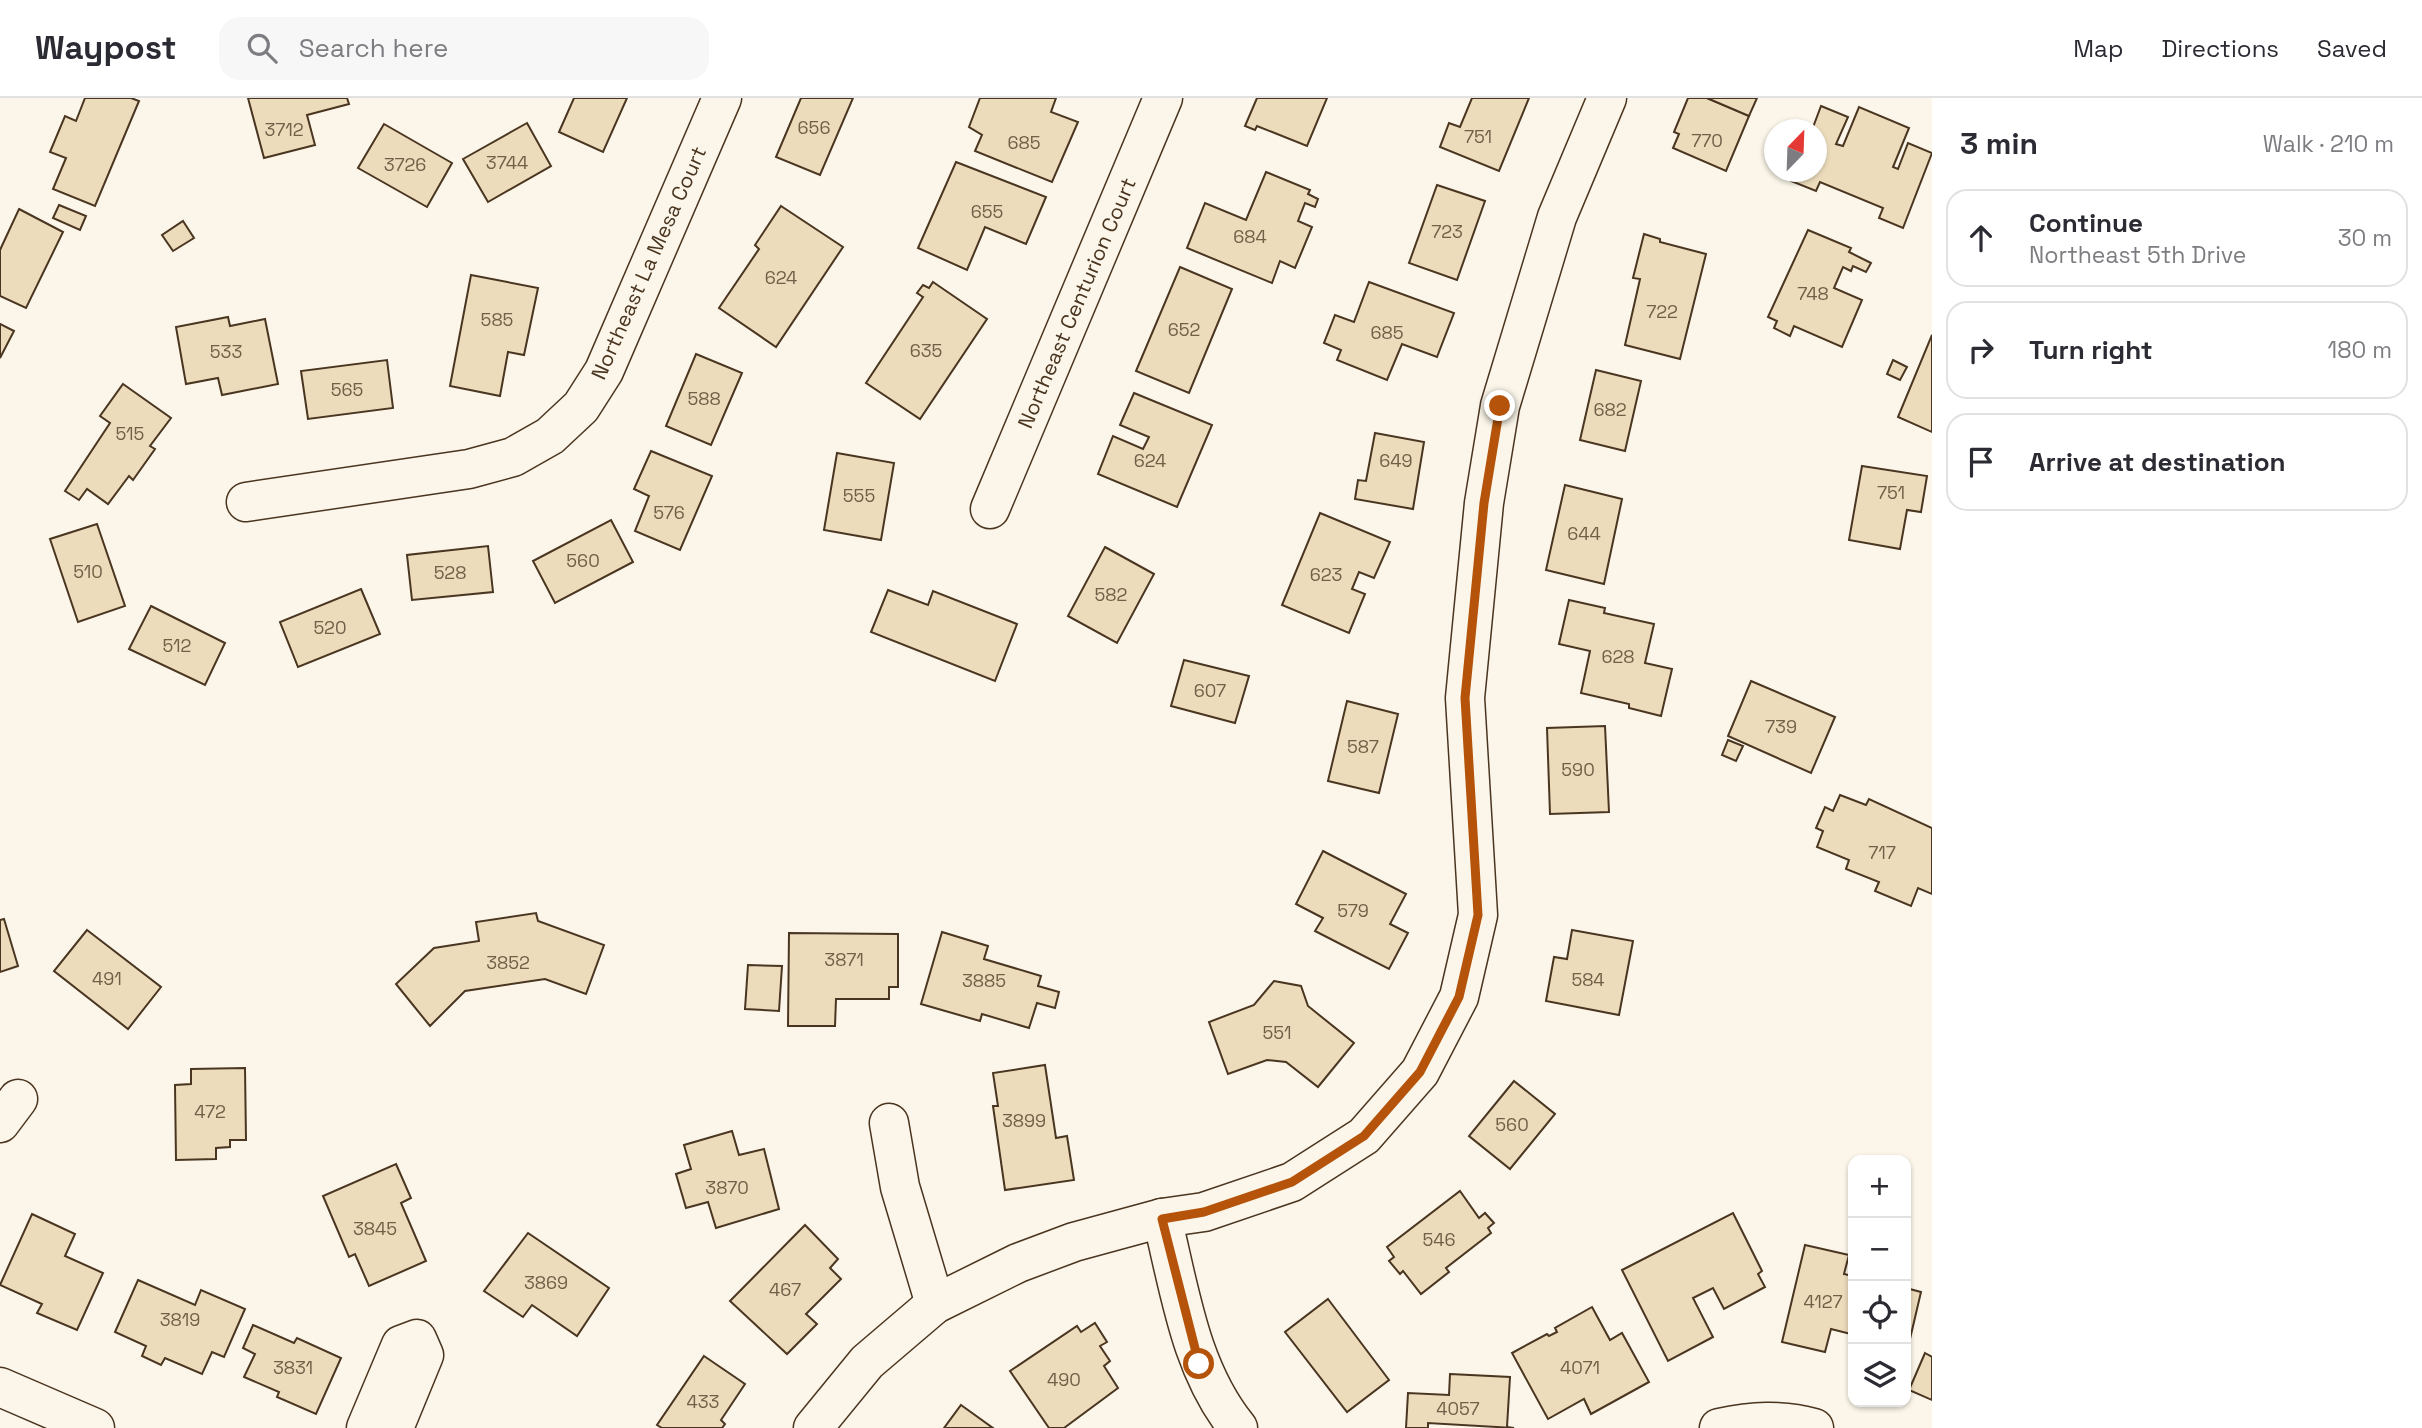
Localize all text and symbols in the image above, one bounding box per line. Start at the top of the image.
search box [219,17,709,80]
text: Waypost [35,27,177,69]
icon: search [243,29,281,67]
text: Search here [299,31,448,65]
text: Map [2073,33,2123,64]
text: Directions [2161,33,2279,64]
text: Saved [2317,33,2387,64]
house number: 656 [798,116,830,139]
house number: 3712 [264,118,304,141]
north arrow [1764,119,1827,182]
text: 3 min [1960,124,2038,163]
house number: 751 [1464,125,1492,148]
house number: 770 [1691,129,1723,152]
text: Walk · 210 m [2263,129,2394,159]
house number: 685 [1007,131,1041,154]
street label: Northeast La Mesa Court [585,142,712,384]
house number: 3744 [486,151,528,174]
house number: 3726 [384,153,426,176]
street label: Northeast Centurion Court [1011,173,1142,432]
house number: 655 [971,200,1003,223]
text: Continue [2029,206,2143,240]
icon: ahead [1962,219,2000,257]
house number: 723 [1431,220,1463,243]
text: 30 m [2338,223,2392,253]
house number: 684 [1233,225,1267,248]
text: Northeast 5th Drive [2029,240,2246,270]
house number: 624 [765,266,797,289]
house number: 748 [1797,282,1829,305]
house number: 722 [1646,300,1678,323]
house number: 585 [481,308,513,331]
house number: 652 [1168,318,1200,341]
house number: 685 [1370,321,1404,344]
icon: right [1962,331,2000,369]
text: Turn right [2029,333,2153,367]
text: 180 m [2328,335,2392,365]
house number: 635 [910,339,942,362]
house number: 533 [210,340,242,363]
house number: 565 [331,378,363,401]
house number: 588 [687,387,721,410]
route end [1484,390,1515,421]
house number: 682 [1593,398,1627,421]
house number: 515 [116,422,144,445]
icon: arrive [1962,443,2000,481]
text: Arrive at destination [2029,445,2286,479]
house number: 624 [1134,449,1166,472]
house number: 649 [1379,449,1413,472]
house number: 751 [1877,481,1905,504]
house number: 555 [843,484,875,507]
house number: 576 [653,501,685,524]
house number: 644 [1567,522,1601,545]
house number: 560 [566,549,600,572]
house number: 510 [73,560,103,583]
house number: 528 [434,561,466,584]
house number: 623 [1310,563,1342,586]
house number: 582 [1095,583,1127,606]
house number: 520 [313,616,347,639]
house number: 512 [163,634,191,657]
house number: 628 [1601,645,1635,668]
house number: 607 [1194,679,1226,702]
house number: 739 [1765,715,1797,738]
house number: 587 [1347,735,1379,758]
house number: 590 [1561,758,1595,781]
house number: 717 [1868,841,1896,864]
house number: 579 [1337,899,1369,922]
house number: 3871 [824,948,864,971]
house number: 3852 [486,951,530,974]
house number: 491 [92,967,122,990]
house number: 584 [1571,968,1605,991]
house number: 3885 [962,969,1006,992]
house number: 551 [1263,1021,1291,1044]
house number: 472 [194,1100,226,1123]
house number: 3899 [1002,1109,1046,1132]
house number: 560 [1495,1113,1529,1136]
map controls [1848,1155,1911,1407]
button: + [1848,1155,1911,1218]
house number: 3870 [705,1176,749,1199]
house number: 3845 [353,1217,397,1240]
button: − [1848,1218,1911,1281]
house number: 546 [1422,1228,1456,1251]
house number: 3869 [524,1271,568,1294]
house number: 467 [769,1278,801,1301]
button: locate [1848,1281,1911,1344]
house number: 4127 [1803,1290,1843,1313]
house number: 3819 [160,1308,200,1331]
button: layers [1848,1344,1911,1407]
route start [1183,1348,1214,1379]
house number: 3831 [273,1356,313,1379]
house number: 4071 [1560,1356,1600,1379]
house number: 490 [1047,1368,1081,1391]
house number: 433 [687,1390,720,1413]
house number: 4057 [1436,1397,1480,1420]

